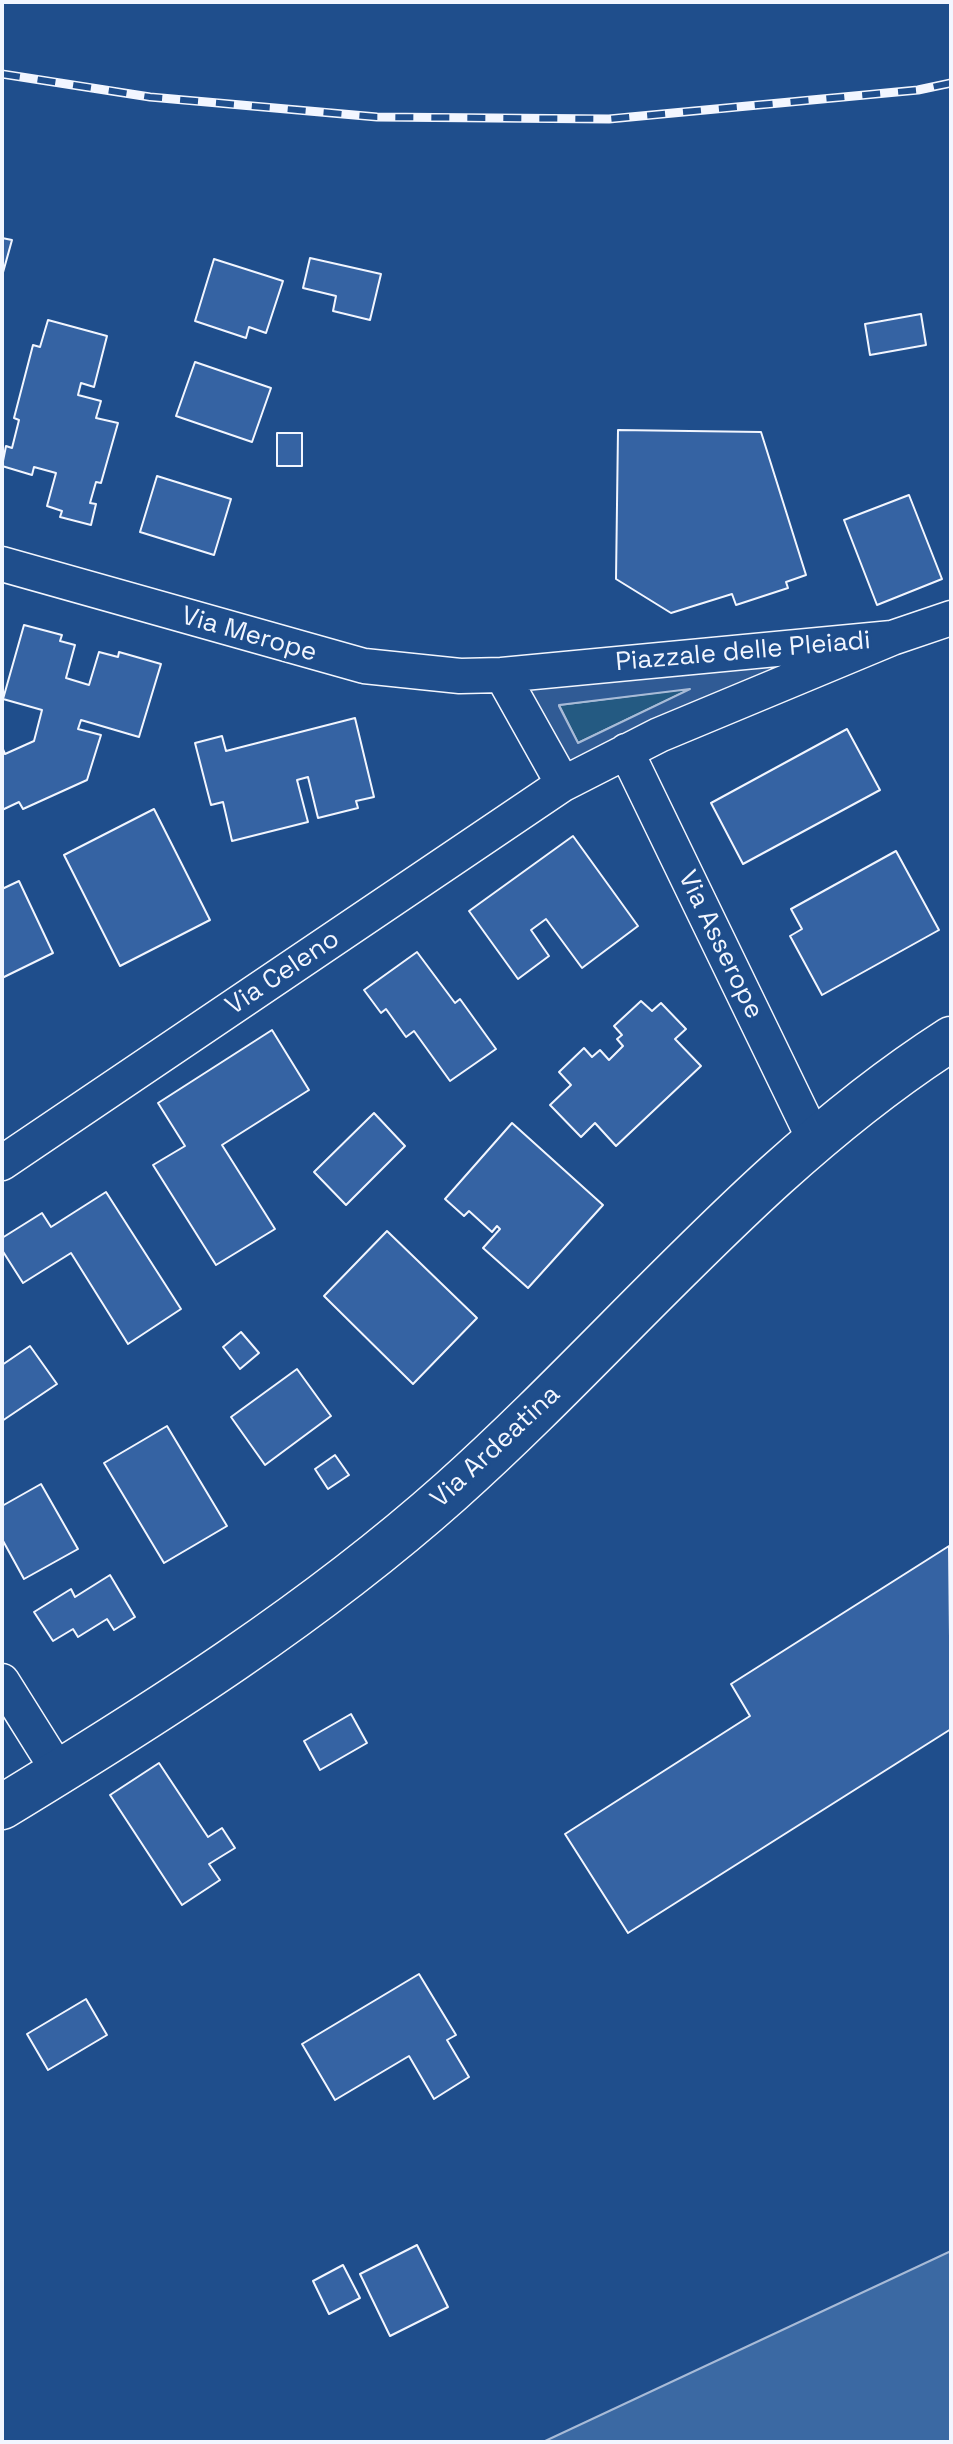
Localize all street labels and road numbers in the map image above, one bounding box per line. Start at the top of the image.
street label: Via Merope [178,601,320,669]
street label: Piazzale delle Pleiadi [614,625,872,679]
street label: Via Asserope [671,866,769,1024]
street label: Via Celeno [220,924,346,1022]
street label: Via Ardeatina [425,1379,567,1515]

